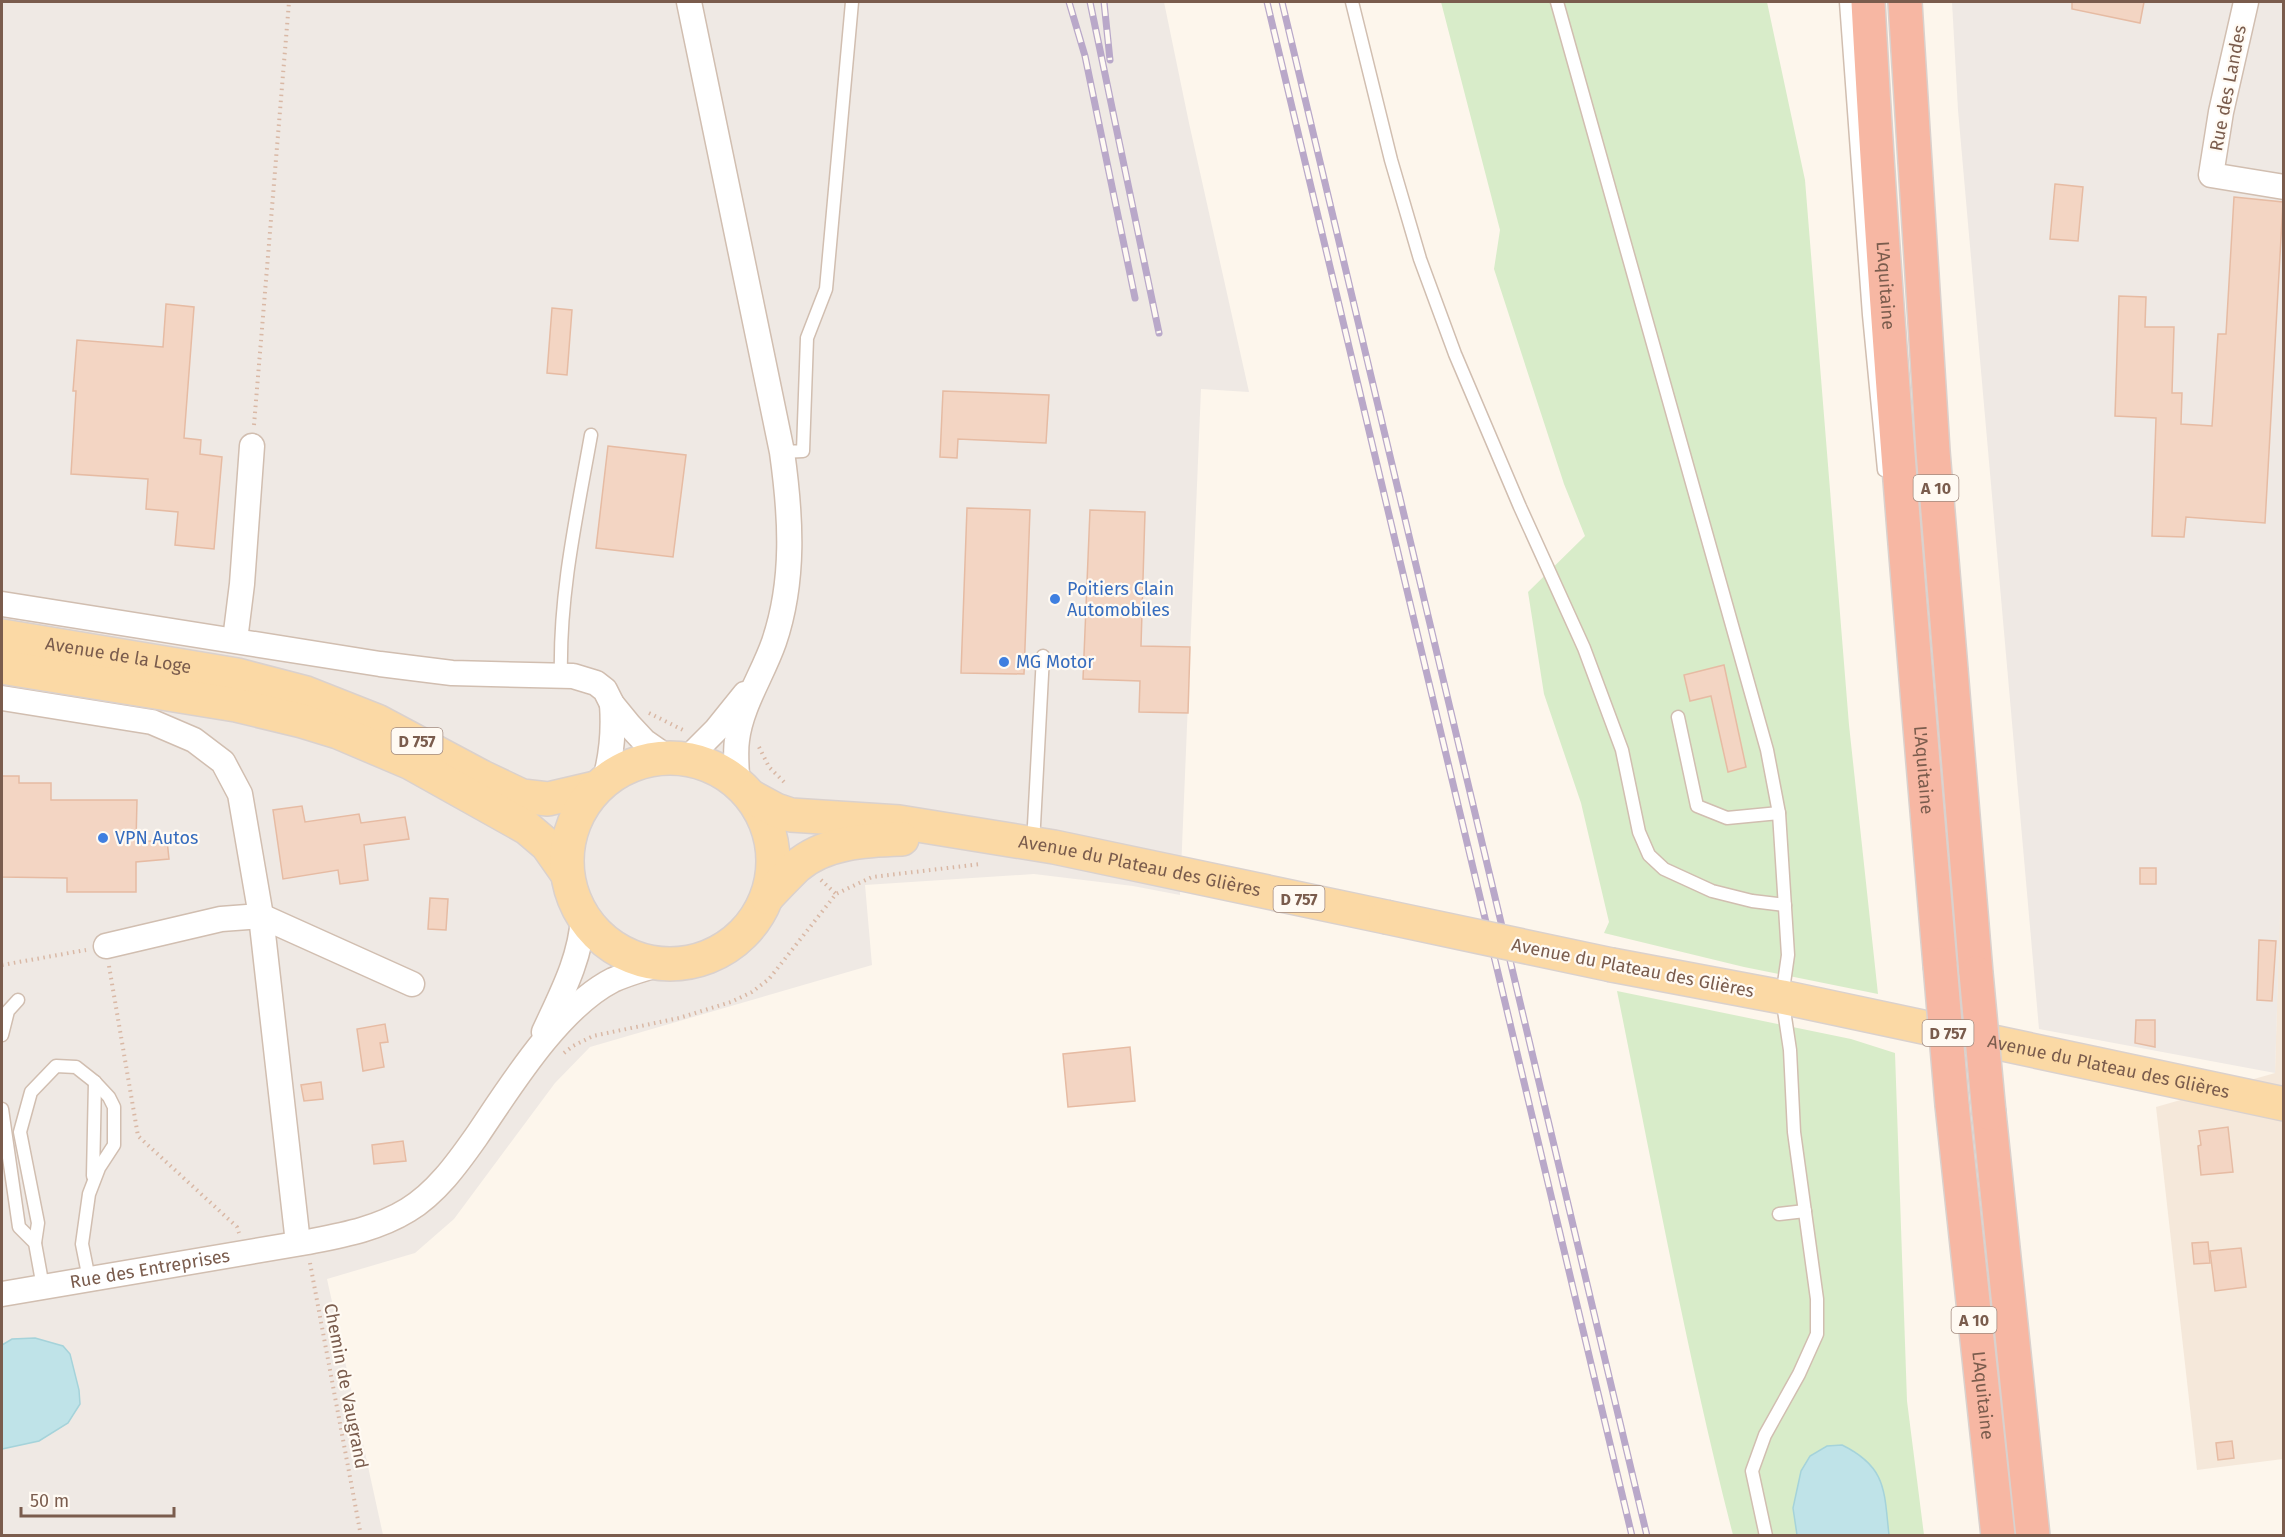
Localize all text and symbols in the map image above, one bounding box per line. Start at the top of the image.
street label: Rue des Landes [2205,23,2251,153]
street label: L'Aquitaine [1872,240,1900,331]
road number: A 10 [1914,475,1958,501]
place label: Poitiers Clain Automobiles [1067,578,1174,621]
marker: Poitiers Clain Automobiles [1048,592,1062,606]
street label: Avenue de la Loge [44,632,193,678]
place label: MG Motor [1016,651,1094,673]
marker: MG Motor [997,655,1011,669]
street label: L'Aquitaine [1909,725,1938,815]
road number: D 757 [392,728,442,754]
place label: VPN Autos [115,827,198,849]
street label: Avenue du Plateau des Glières [1017,830,1263,901]
marker: VPN Autos [96,831,110,845]
road number: D 757 [1274,886,1324,912]
street label: Avenue du Plateau des Glières [1510,934,1756,1002]
road number: D 757 [1922,1020,1974,1046]
street label: Avenue du Plateau des Glières [1986,1030,2232,1103]
street label: Rue des Entreprises [68,1244,232,1293]
street label: Chemin de Vaugrand [319,1302,373,1470]
road number: A 10 [1952,1307,1996,1333]
street label: L'Aquitaine [1967,1350,1999,1441]
scale bar [21,1480,174,1518]
text: 50 m [30,1490,69,1512]

